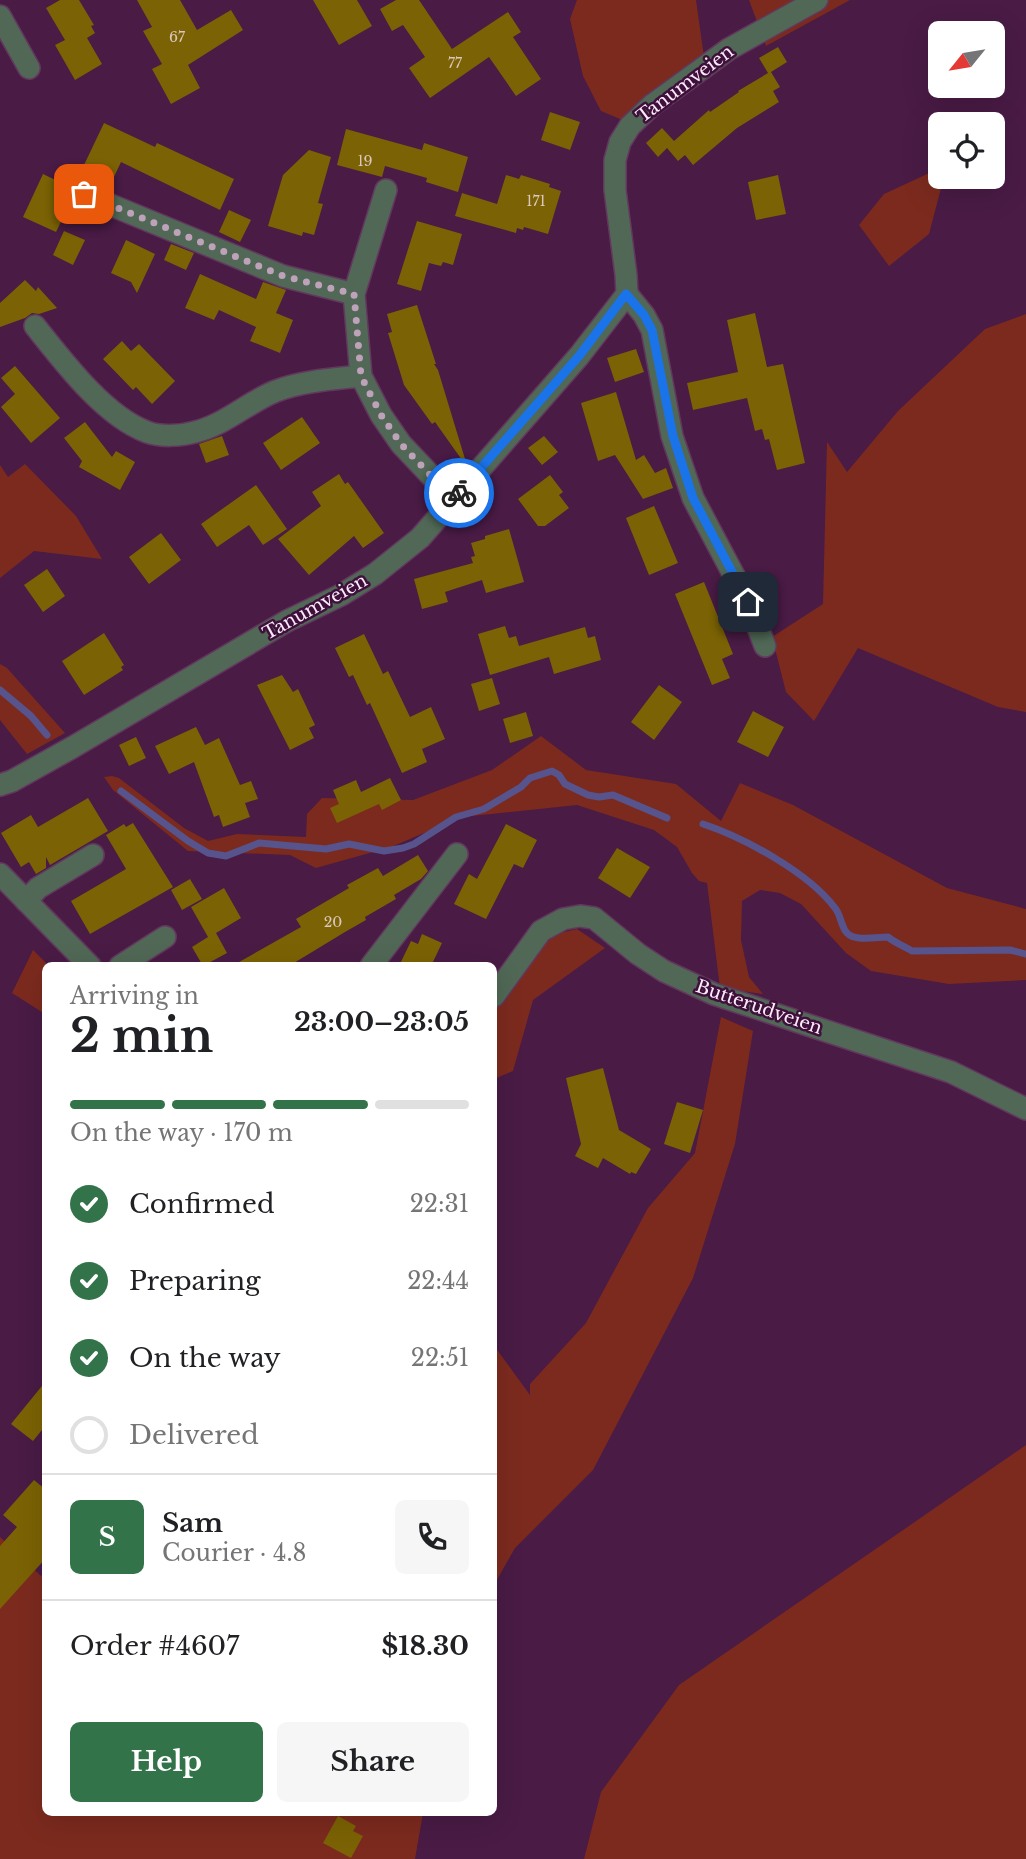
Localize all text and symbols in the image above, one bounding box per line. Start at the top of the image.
north arrow [928,21,1004,98]
map controls [928,21,1005,189]
house number: 67 [169,28,186,46]
street label: Tanumveien [632,40,738,128]
house number: 77 [448,54,463,72]
button: locate [928,112,1005,189]
house number: 19 [357,152,373,170]
pin [54,164,114,224]
icon: bag [65,175,103,213]
house number: 171 [526,192,546,210]
courier [424,458,494,528]
icon: bike [440,474,478,512]
street label: Tanumveien [259,569,371,645]
pin [718,572,778,632]
icon: home [729,583,767,621]
house number: 20 [324,913,342,931]
street label: Butterudveien [693,975,825,1039]
text: Arriving in [70,982,199,1010]
text: 23:00–23:05 [294,1006,469,1038]
text: 2 min [70,1007,213,1064]
text: On the way · 170 m [70,1119,293,1147]
icon: check [70,1185,108,1223]
text: Confirmed [129,1188,274,1220]
text: 22:31 [410,1190,469,1218]
icon: check [70,1262,108,1300]
text: Preparing [129,1265,261,1297]
text: 22:44 [407,1267,469,1295]
icon: check [70,1339,108,1377]
text: On the way [129,1342,281,1374]
text: 22:51 [411,1344,469,1372]
text: Delivered [129,1419,259,1451]
button: phone [395,1500,469,1574]
text: Sam [162,1507,223,1539]
text: S [98,1521,116,1553]
text: Courier · 4.8 [162,1539,307,1567]
text: Order #4607 [70,1630,239,1662]
text: $18.30 [381,1630,469,1662]
button: Help [70,1722,263,1802]
button: Share [277,1722,469,1802]

